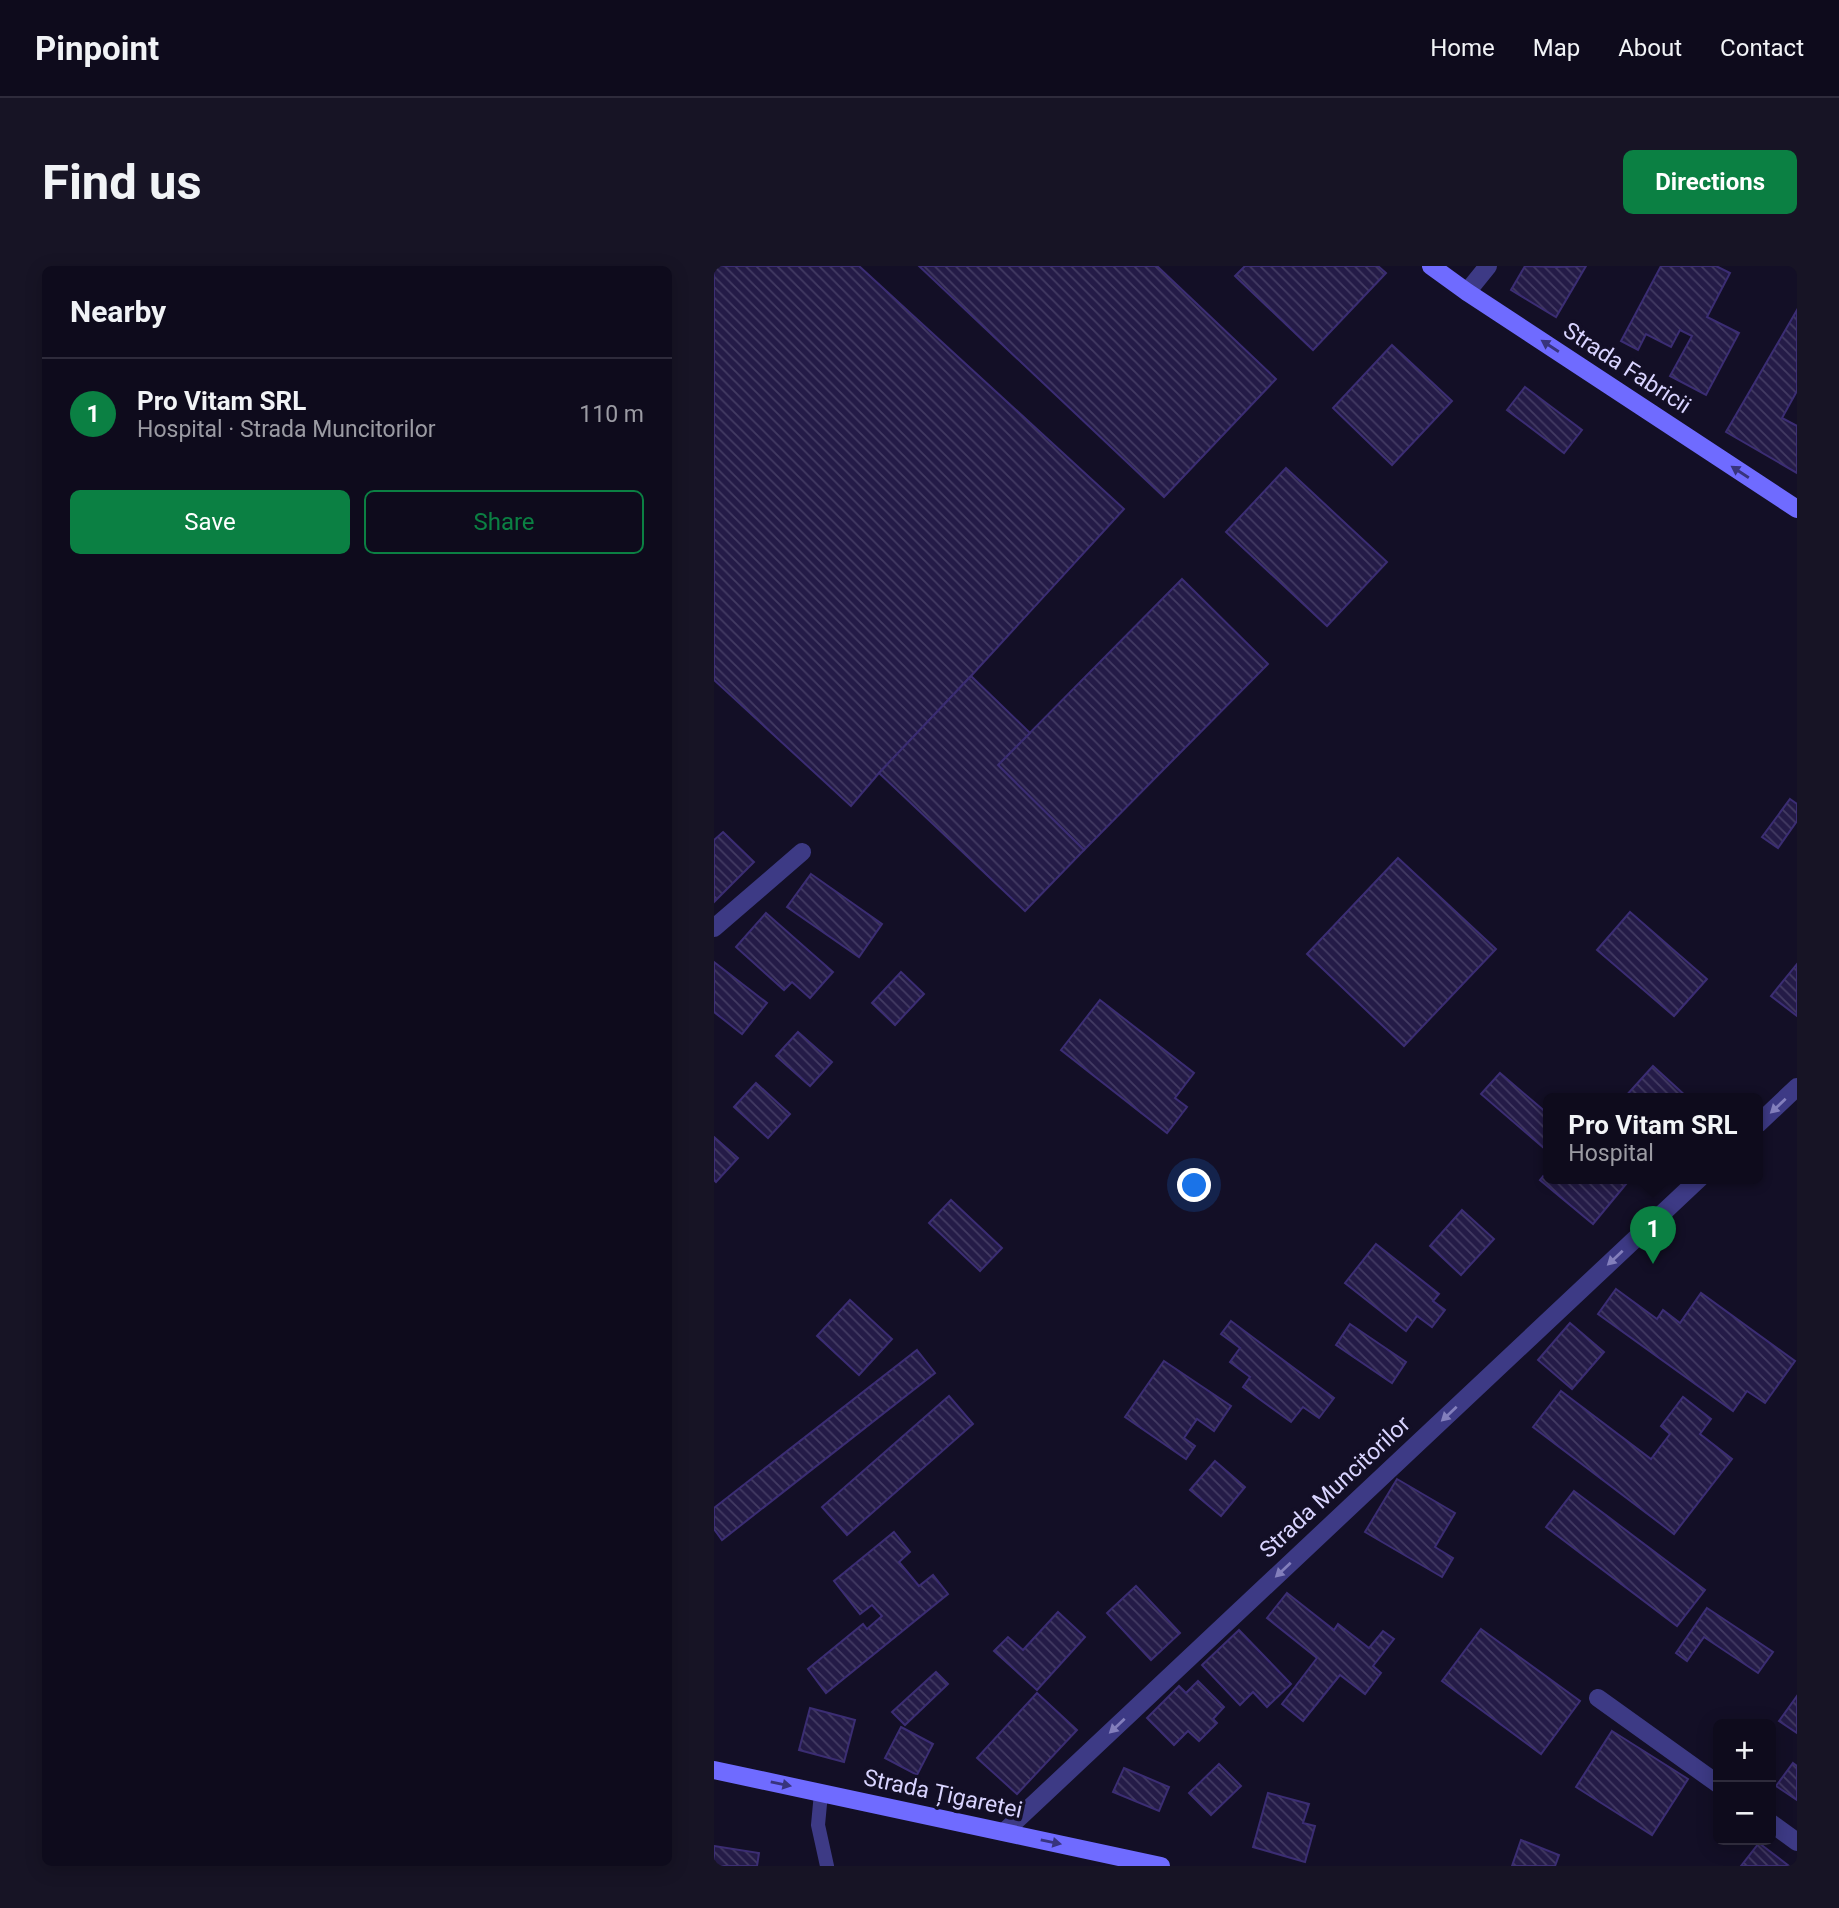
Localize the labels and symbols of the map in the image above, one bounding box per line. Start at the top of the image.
street label: Strada Fabricii [1558,317,1696,419]
one-way arrow [1540,340,1560,353]
one-way arrow [1730,465,1749,478]
one-way arrow [1769,1097,1786,1114]
your location [1177,1168,1211,1202]
pin: 1 [1630,1206,1676,1264]
one-way arrow [1607,1250,1624,1266]
one-way arrow [1441,1406,1458,1422]
street label: Strada Muncitorilor [1254,1410,1416,1564]
one-way arrow [1274,1562,1292,1578]
one-way arrow [1109,1717,1126,1733]
street label: Strada Țigaretei [861,1764,1025,1825]
one-way arrow [770,1779,792,1790]
one-way arrow [1040,1837,1062,1848]

